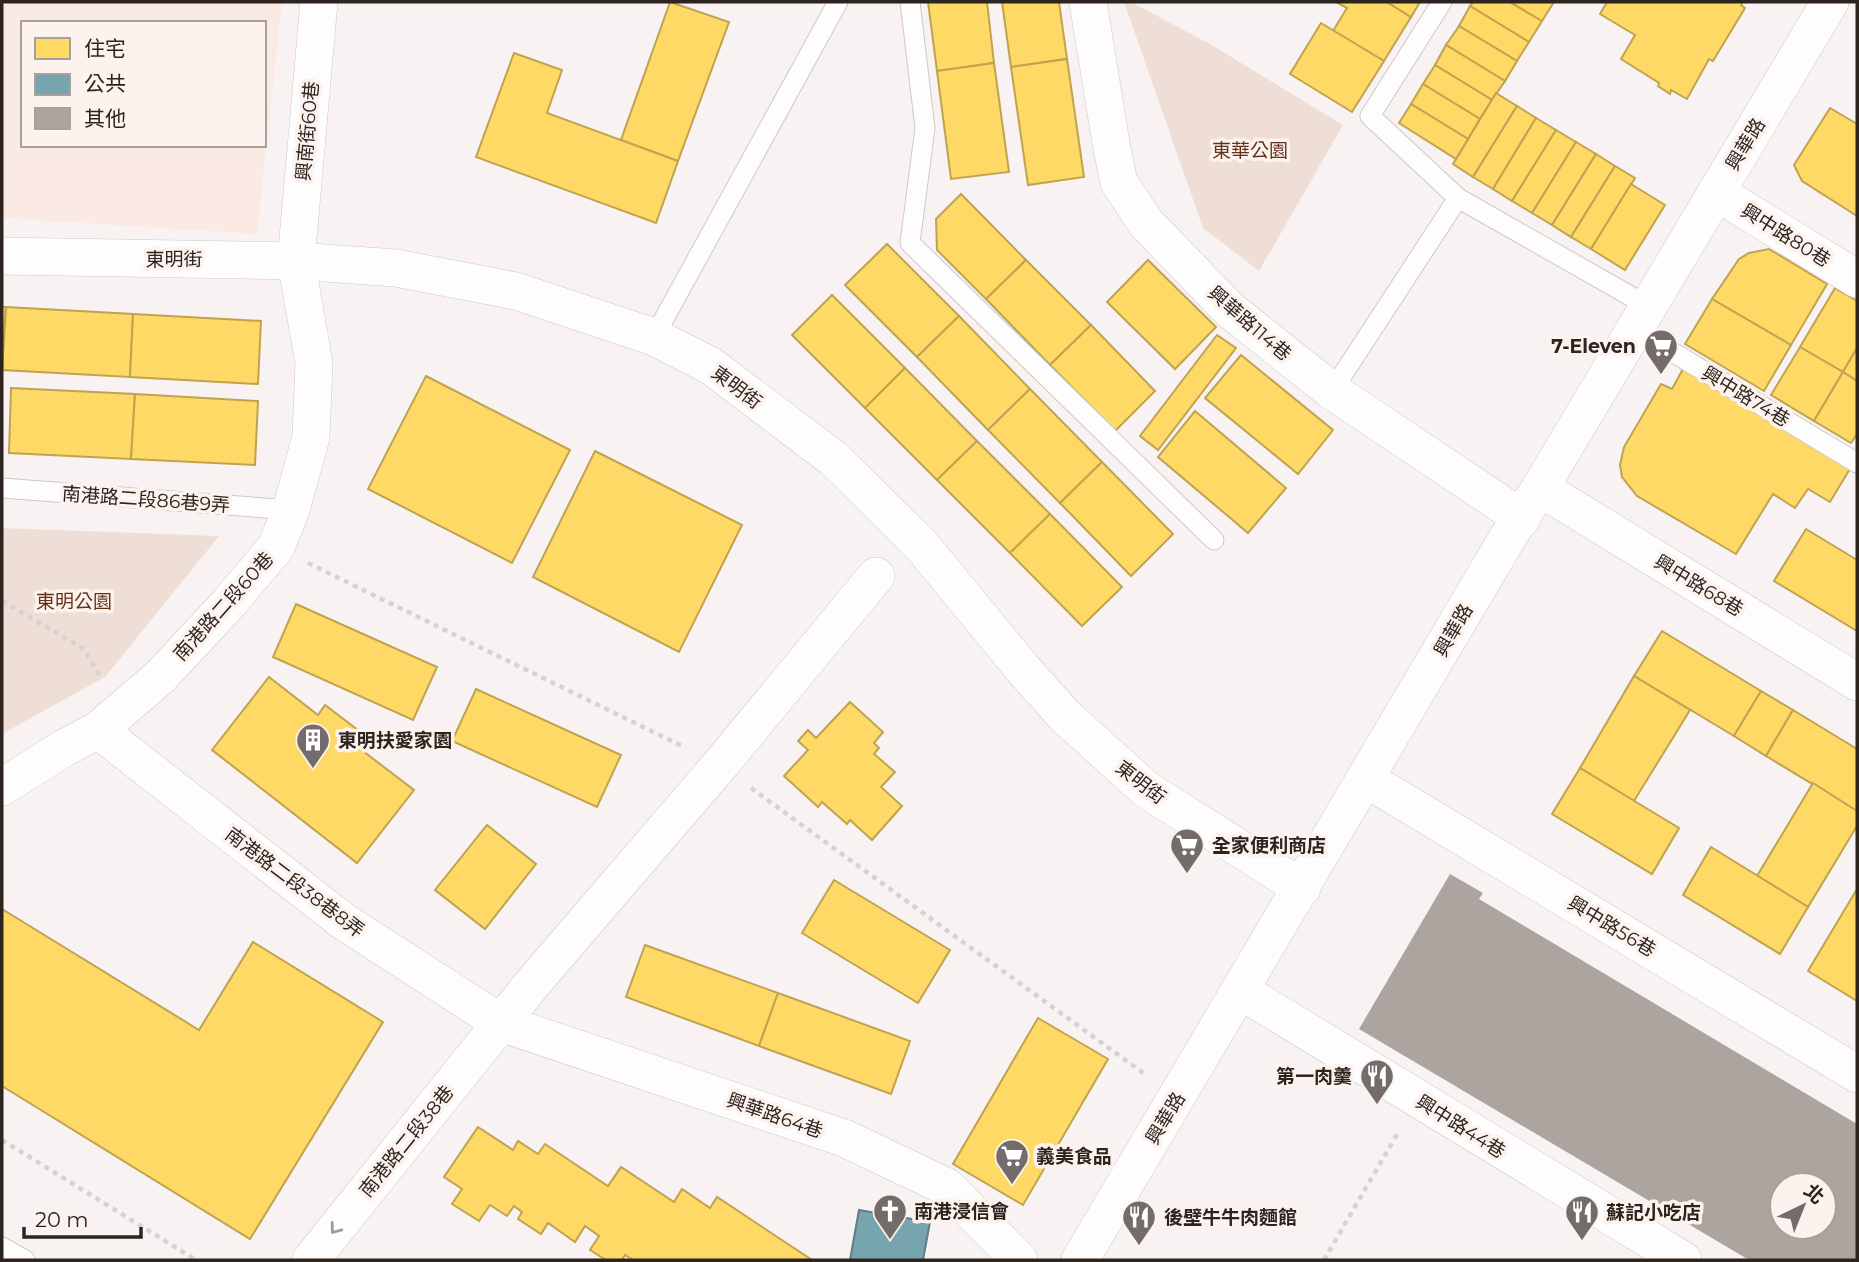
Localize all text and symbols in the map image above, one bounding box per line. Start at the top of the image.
legend [21,21,266,147]
text: 住宅 [84,36,126,61]
text: 公共 [84,71,126,96]
street label: 興南街60巷 [292,80,323,182]
text: 其他 [84,106,126,131]
street label: 興華路 [1721,114,1770,175]
park label: 東華公園 [1212,139,1288,162]
street label: 興中路80巷 [1737,199,1835,272]
street label: 東明街 [145,248,203,271]
street label: 興華路114巷 [1204,281,1296,366]
supermarket icon: 7-Eleven [1642,327,1680,376]
place label: 7-Eleven [1551,335,1636,358]
street label: 東明街 [707,361,766,414]
street label: 興中路74巷 [1698,361,1794,432]
street label: 南港路二段86巷9弄 [61,482,231,517]
street label: 南港路二段60巷 [169,547,278,665]
street label: 興中路68巷 [1650,550,1747,621]
park label: 東明公園 [36,590,112,613]
street label: 興華路 [1429,600,1478,661]
building icon: 東明扶愛家園 [294,721,332,770]
place label: 東明扶愛家園 [338,729,452,752]
street label: 東明街 [1111,756,1170,809]
street label: 南港路二段38巷8弄 [221,823,369,942]
supermarket icon: 全家便利商店 [1168,826,1206,875]
place label: 全家便利商店 [1212,834,1326,857]
street label: 興中路56巷 [1564,891,1660,962]
restaurant icon: 第一肉羹 [1358,1057,1396,1106]
place label: 第一肉羹 [1276,1065,1352,1088]
street label: 南港路二段38巷 [354,1081,458,1202]
street label: 興華路64巷 [724,1088,826,1143]
street label: 興華路 [1141,1088,1190,1149]
street label: 興中路44巷 [1412,1090,1510,1163]
supermarket icon: 義美食品 [993,1137,1031,1186]
place label: 義美食品 [1036,1145,1112,1168]
north arrow [1768,1171,1838,1241]
text: 北 [1799,1179,1829,1209]
church icon: 南港浸信會 [871,1192,909,1241]
restaurant icon: 蘇記小吃店 [1563,1193,1601,1242]
scale bar [24,1196,142,1240]
restaurant icon: 後壁牛牛肉麵館 [1120,1198,1158,1247]
place label: 南港浸信會 [914,1200,1009,1223]
place label: 蘇記小吃店 [1606,1201,1701,1224]
place label: 後壁牛牛肉麵館 [1164,1206,1297,1229]
text: 20 m [35,1207,89,1232]
one-way arrow [331,1221,344,1233]

